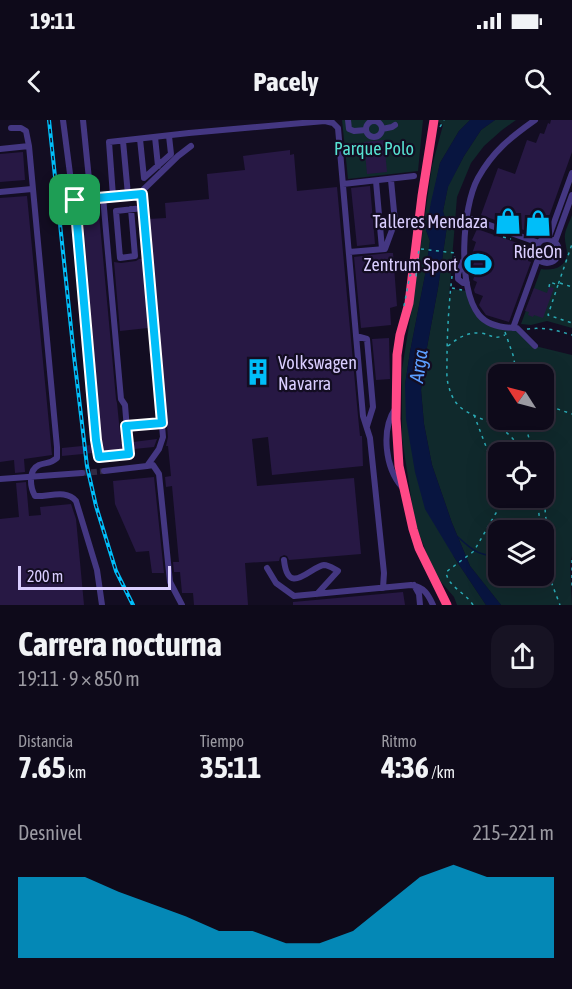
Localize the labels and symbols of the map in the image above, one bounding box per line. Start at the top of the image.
park label: Parque Polo [334,138,414,159]
pin [49,174,100,225]
shop icon: Talleres Mendaza [493,206,523,236]
shop icon: RideOn [523,208,553,238]
place label: Talleres Mendaza [372,211,488,232]
place label: RideOn [513,241,563,262]
sports icon: Zentrum Sport [463,249,493,279]
place label: Zentrum Sport [364,254,458,275]
water label: Arga [404,348,432,385]
place label: Volkswagen Navarra [278,352,357,394]
building icon: Volkswagen Navarra [243,357,273,387]
north arrow [488,364,554,430]
scale bar [18,563,171,591]

